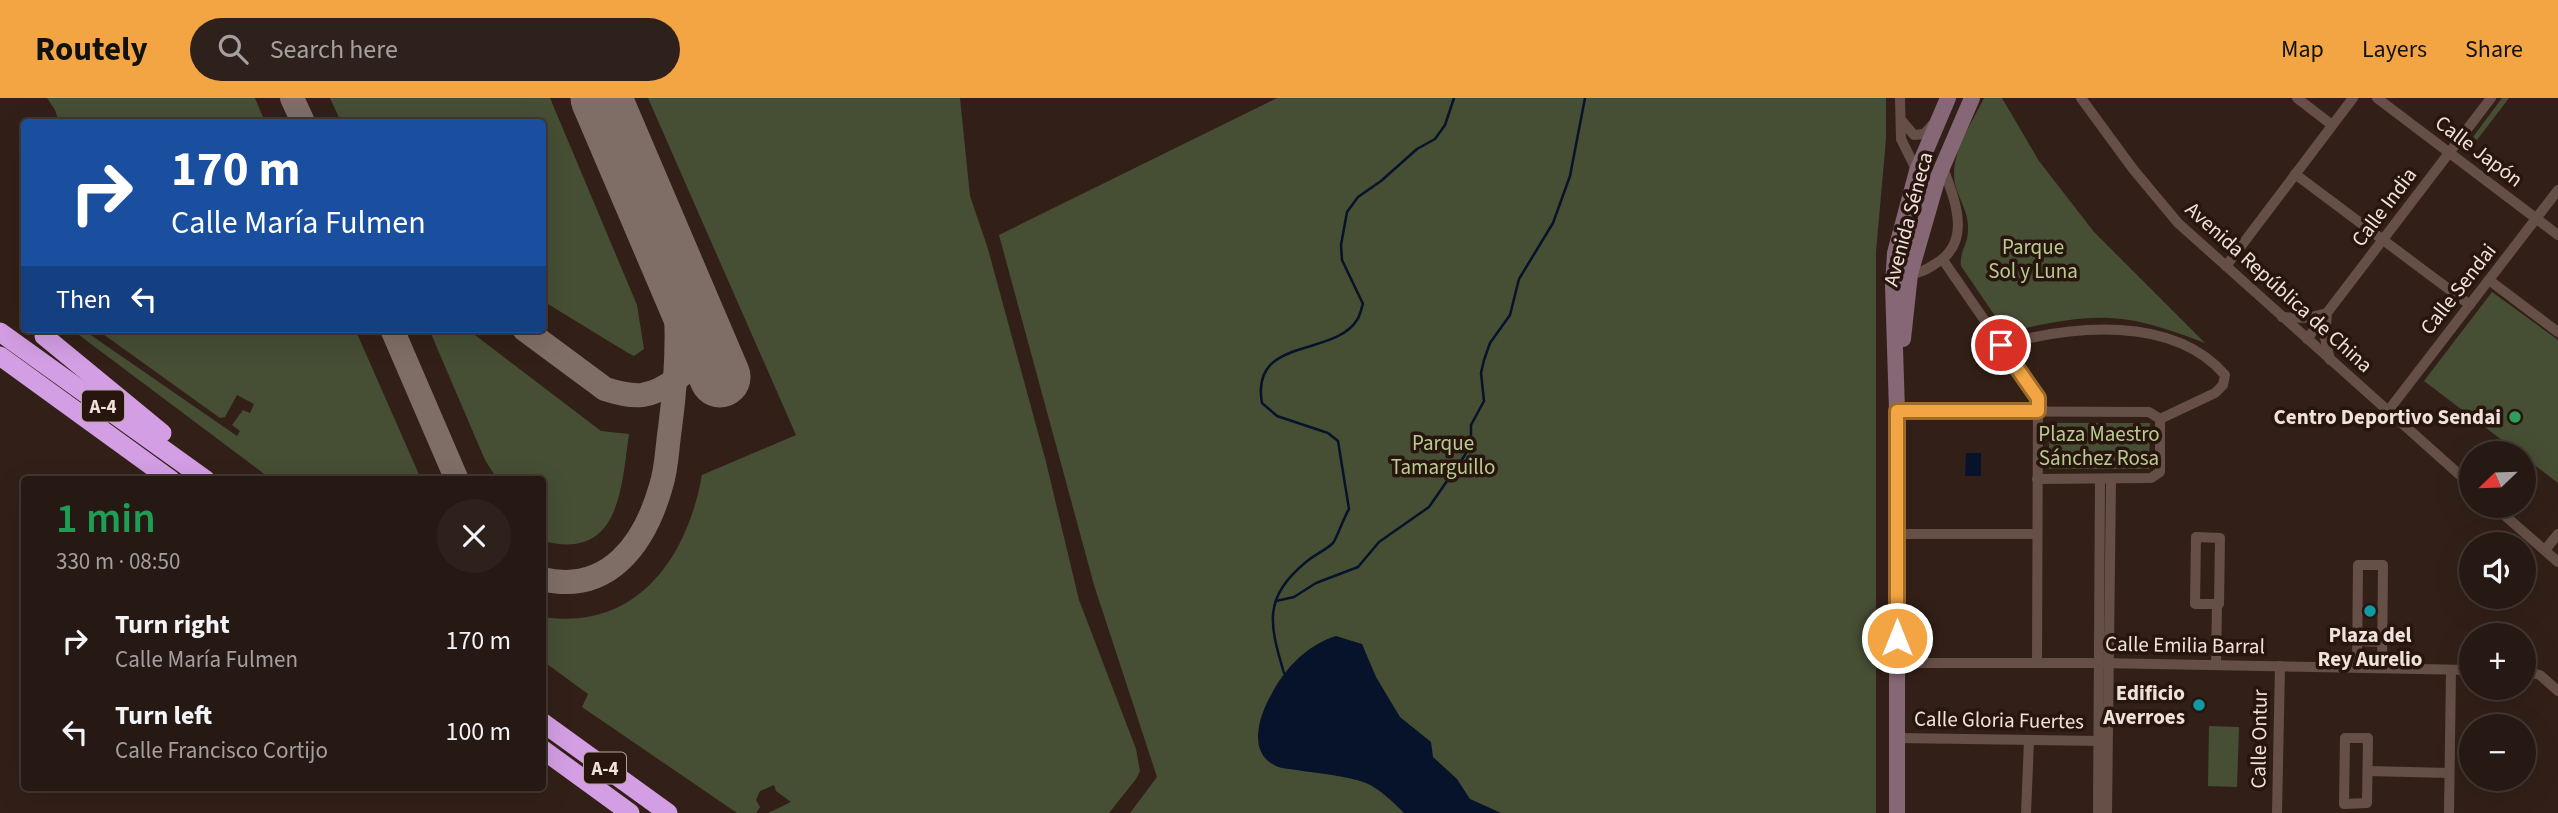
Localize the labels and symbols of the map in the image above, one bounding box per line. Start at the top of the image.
street label: Calle Japón [2429,108,2529,194]
street label: Avenida Séneca [1876,148,1940,290]
street label: Calle India [2344,161,2424,253]
street label: Avenida República de China [2179,195,2379,379]
park label: Parque Sol y Luna [1988,232,2078,286]
street label: Calle Sendai [2413,237,2503,341]
pin [1971,315,2031,375]
road number: A-4 [82,390,124,422]
place label: Centro Deportivo Sendai [2274,402,2501,432]
marker: Centro Deportivo Sendai [2507,409,2523,425]
park label: Plaza Maestro Sánchez Rosa [2038,419,2160,473]
park label: Parque Tamarguillo [1391,428,1495,482]
north arrow [2459,441,2536,518]
position arrow [1860,601,1934,675]
marker: Plaza del Rey Aurelio [2362,603,2378,619]
place label: Plaza del Rey Aurelio [2318,620,2422,674]
street label: Calle Emilia Barral [2105,629,2265,661]
place label: Edificio Averroes [2102,678,2185,732]
street label: Calle Ontur [2243,688,2275,789]
marker: Edificio Averroes [2191,697,2207,713]
street label: Calle Gloria Fuertes [1914,704,2084,736]
road number: A-4 [584,752,626,783]

